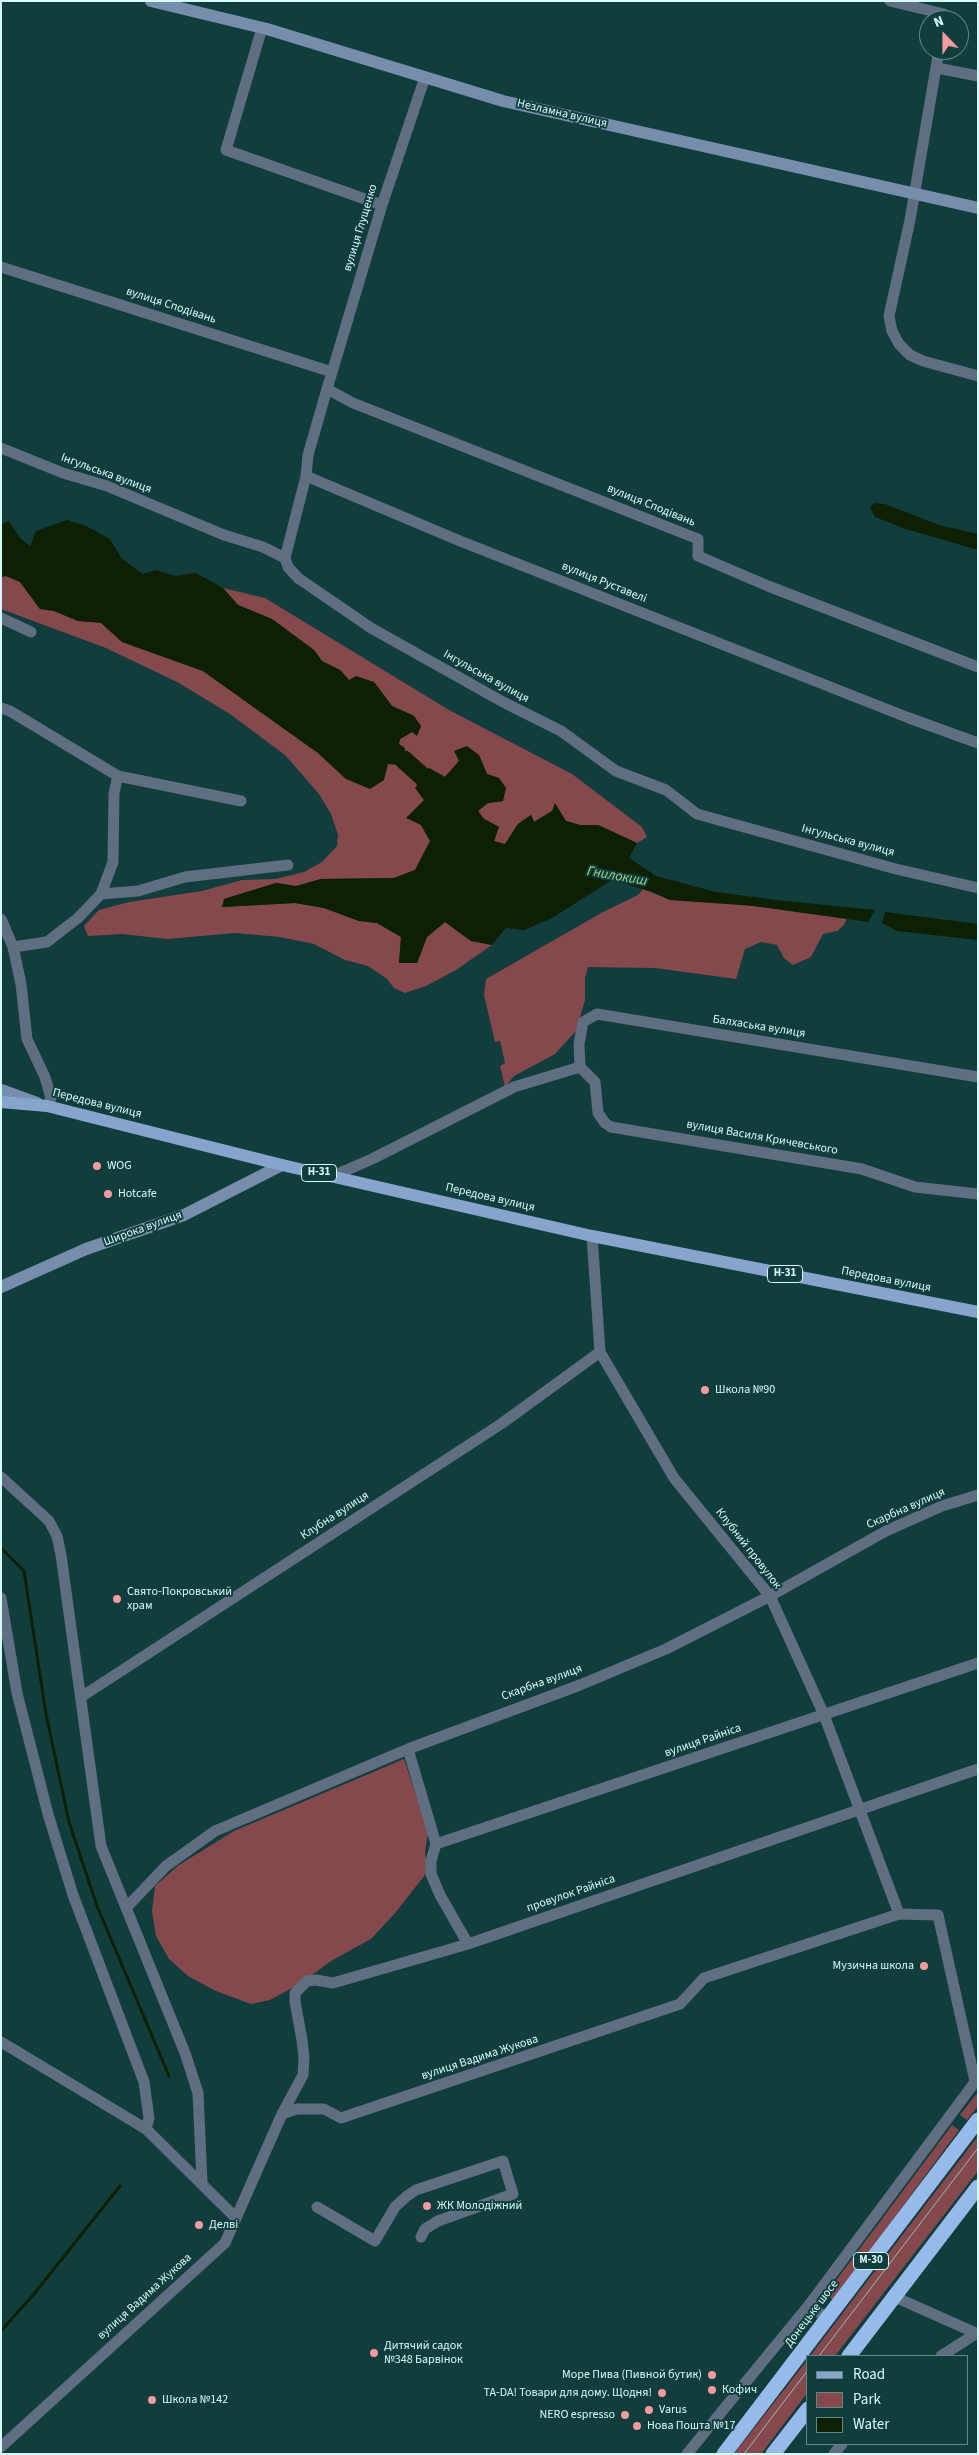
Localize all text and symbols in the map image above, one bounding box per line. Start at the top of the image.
north arrow [919,10,969,60]
text: N [931,11,947,33]
street label: Незламна вулиця [516,97,608,131]
street label: вулиця Глущенко [341,183,381,273]
street label: вулиця Сподівань [124,285,218,327]
street label: Інгульська вулиця [59,451,153,497]
street label: вулиця Сподівань [605,482,697,530]
street label: вулиця Руставелі [559,559,649,607]
street label: Інгульська вулиця [441,647,531,707]
street label: Інгульська вулиця [800,822,896,860]
water label: Гнилокиш [586,863,648,891]
street label: Балхаська вулиця [712,1013,806,1041]
street label: Передова вулиця [51,1086,143,1122]
street label: вулиця Василя Кричевського [685,1118,839,1158]
place label: WOG [107,1159,132,1173]
marker: WOG [91,1160,103,1172]
road number: Н-31 [302,1164,336,1182]
street label: Передова вулиця [444,1181,536,1215]
place label: Hotcafe [118,1187,157,1201]
marker: Hotcafe [102,1188,114,1200]
street label: Широка вулиця [102,1208,184,1250]
street label: Передова вулиця [840,1264,932,1296]
road number: Н-31 [768,1266,802,1282]
place label: Школа №90 [715,1383,775,1397]
marker: Школа №90 [699,1384,711,1396]
street label: Скарбна вулиця [864,1485,948,1533]
street label: Клубна вулиця [298,1489,372,1543]
street label: Клубний провулок [712,1506,784,1592]
place label: Свято-Покровський храм [127,1585,232,1613]
marker: Свято-Покровський храм [111,1593,123,1605]
street label: Скарбна вулиця [500,1662,584,1704]
street label: вулиця Райніса [663,1721,743,1761]
street label: провулок Райніса [525,1872,617,1916]
place label: Музична школа [833,1959,914,1973]
marker: Музична школа [918,1960,930,1972]
street label: вулиця Вадима Жукова [420,2032,540,2084]
place label: ЖК Молодіжний [437,2199,522,2213]
marker: ЖК Молодіжний [421,2200,433,2212]
place label: Делві [209,2218,238,2232]
marker: Делві [193,2219,205,2231]
street label: вулиця Вадима Жукова [95,2251,195,2343]
road number: М-30 [854,2252,888,2270]
street label: Донецьке шосе [782,2278,842,2350]
place label: Дитячий садок №348 Барвінок [384,2339,463,2367]
marker: Дитячий садок №348 Барвінок [368,2347,380,2359]
legend [806,2355,969,2445]
text: Road [853,2364,885,2385]
place label: Море Пива (Пивной бутик) [562,2368,702,2382]
marker: Море Пива (Пивной бутик) [706,2369,718,2381]
place label: Кофич [722,2383,757,2397]
marker: Кофич [706,2384,718,2396]
place label: TA-DA! Товари для дому. Щодня! [483,2386,652,2400]
marker: TA-DA! Товари для дому. Щодня! [656,2387,668,2399]
text: Park [853,2389,881,2410]
place label: Школа №142 [162,2393,228,2407]
marker: Школа №142 [146,2394,158,2406]
place label: Varus [659,2403,687,2417]
marker: Varus [643,2404,655,2416]
place label: NERO espresso [540,2408,615,2422]
marker: NERO espresso [619,2409,631,2421]
text: Water [853,2414,889,2435]
place label: Нова Пошта №17 [647,2419,735,2433]
marker: Нова Пошта №17 [631,2420,643,2432]

